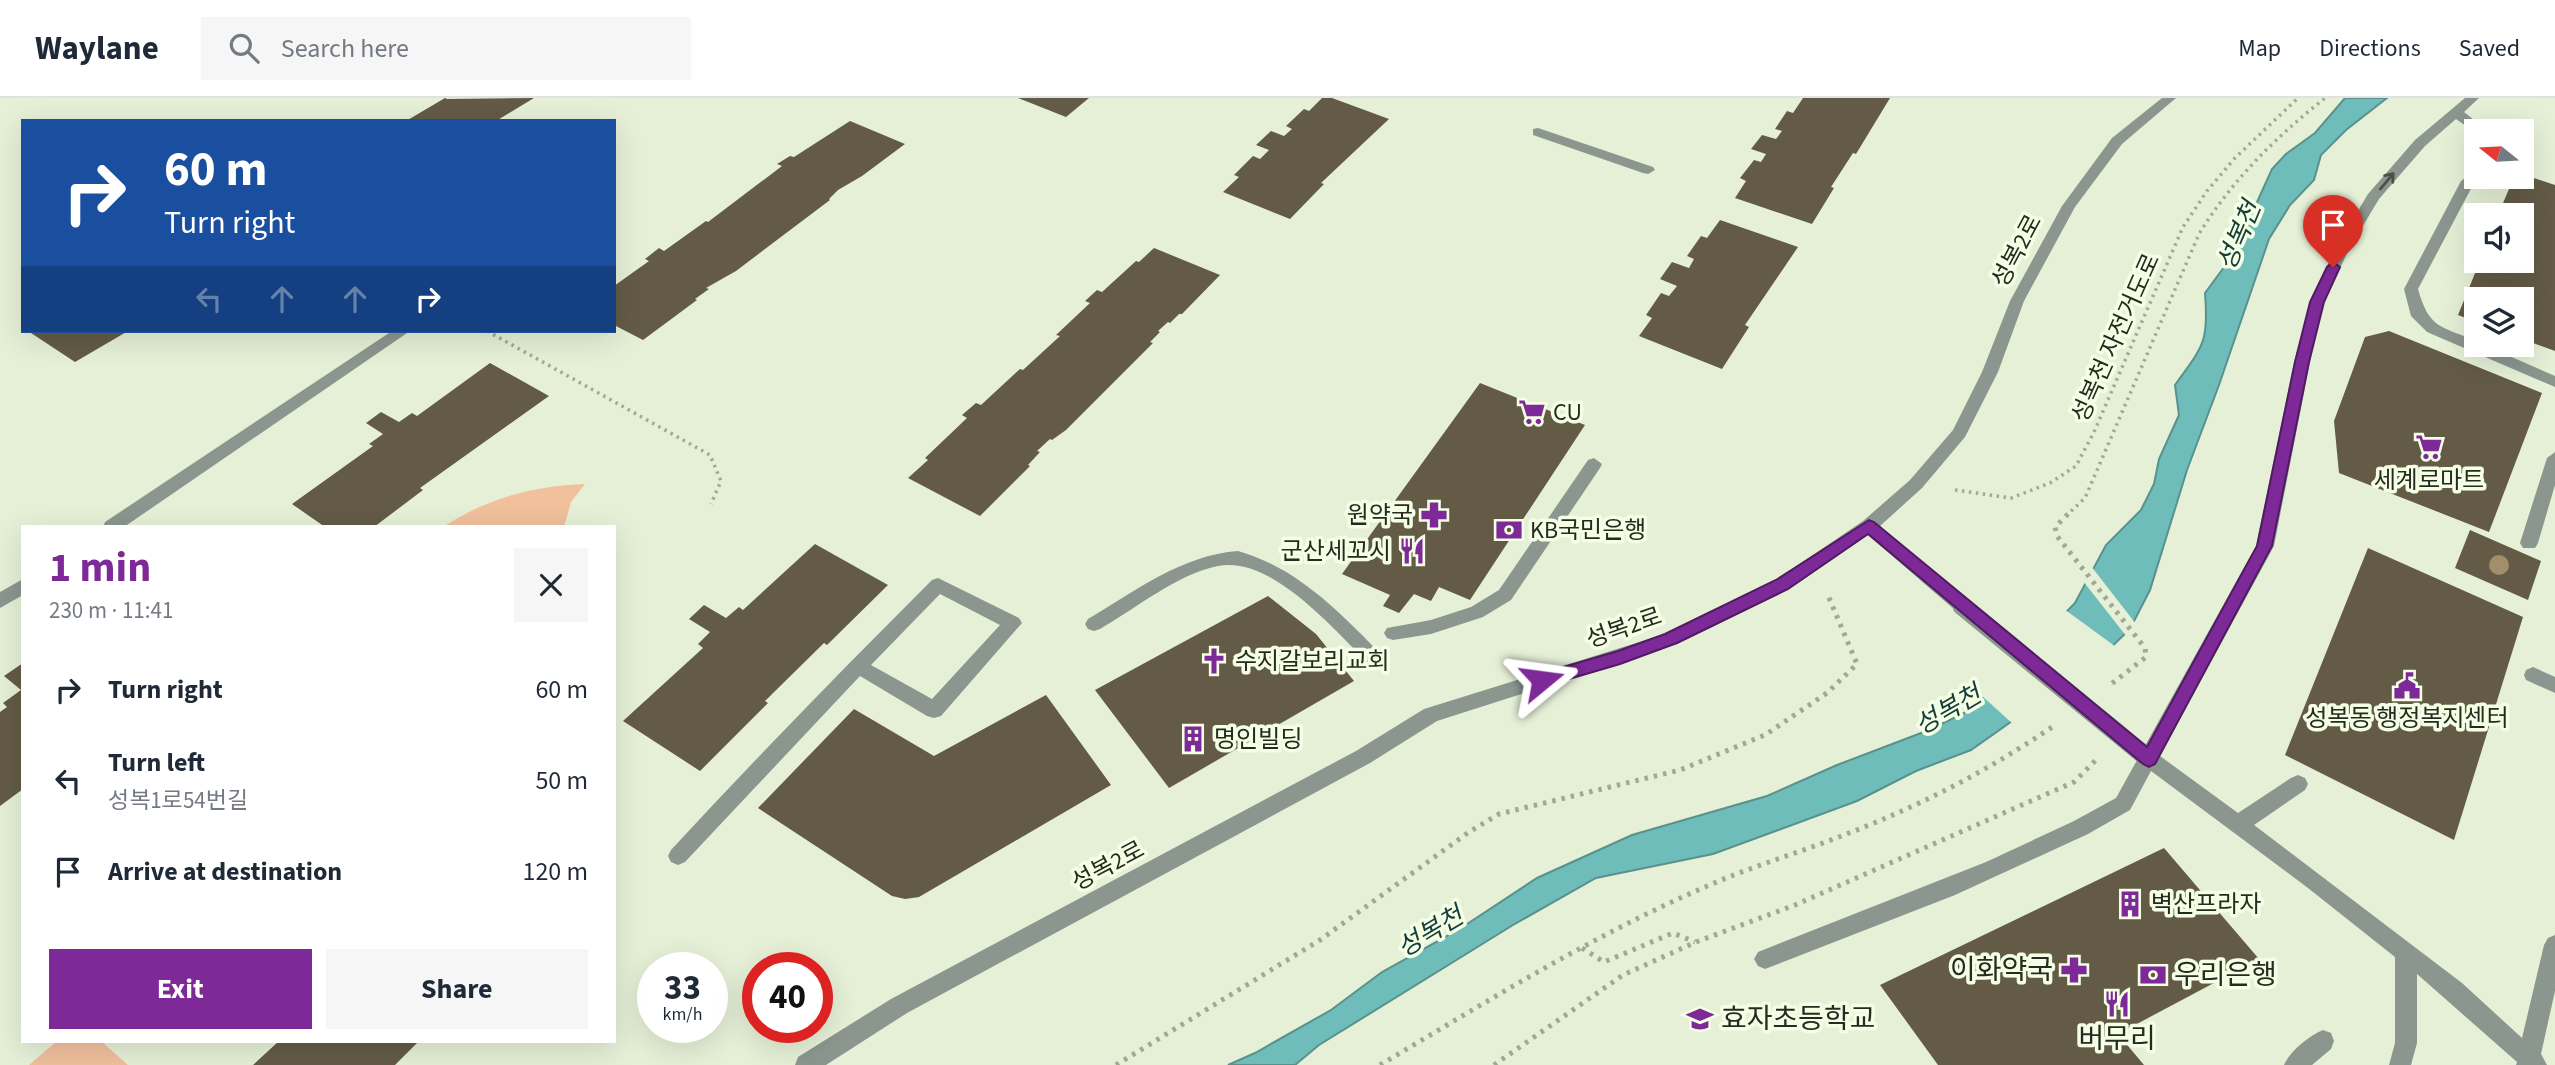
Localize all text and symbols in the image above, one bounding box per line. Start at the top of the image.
search box [201,17,691,80]
text: Waylane [35,25,159,72]
icon: search [225,29,263,67]
text: Search here [281,30,409,67]
text: Map [2238,31,2281,66]
text: Directions [2319,31,2421,66]
text: Saved [2459,31,2520,66]
north arrow [2464,119,2534,189]
map controls [2464,119,2534,357]
text: 60 m [164,135,268,205]
icon: right [49,147,140,238]
one-way arrow [2379,173,2395,191]
water label: 성복천 [2208,193,2271,276]
pin [2303,195,2363,267]
text: Turn right [164,200,295,246]
button: sound [2464,203,2534,273]
icon: arrive [2314,206,2352,244]
street label: 성복2로 [1983,208,2051,294]
street label: 성복천 자전거도로 [2063,248,2169,428]
icon: left [190,280,228,318]
icon: ahead [263,280,301,318]
icon: ahead [336,280,374,318]
icon: right [409,280,447,318]
button: layers [2464,287,2534,357]
place label: CU [1553,395,1582,430]
supermarket icon: CU [1517,397,1547,427]
supermarket icon: 세계로마트 [2414,432,2444,462]
place label: 세계로마트 [2374,463,2484,498]
place label: 원약국 [1347,498,1413,533]
pharmacy icon: 원약국 [1419,500,1449,530]
place label: KB국민은행 [1530,513,1646,548]
bank icon: KB국민은행 [1494,515,1524,545]
place label: 군산세꼬시 [1281,534,1391,569]
restaurant icon: 군산세꼬시 [1397,536,1427,566]
text: 1 min [49,538,151,598]
button: close [514,548,588,622]
text: 230 m · 11:41 [49,594,173,627]
street label: 성복2로 [1581,599,1667,657]
position arrow [1505,643,1579,717]
place label: 수지갈보리교회 [1235,644,1390,679]
church icon: 수지갈보리교회 [1199,646,1229,676]
icon: right [49,671,87,709]
text: Turn right [108,671,223,708]
text: 60 m [535,671,588,708]
public building icon: 성복동 행정복지센터 [2392,671,2422,701]
water label: 성복천 [1908,674,1991,744]
place label: 성복동 행정복지센터 [2305,701,2509,736]
place label: 명인빌딩 [1214,722,1302,757]
building icon: 명인빌딩 [1178,724,1208,754]
text: Turn left [108,744,205,781]
icon: left [49,762,87,800]
text: 50 m [535,762,588,799]
text: 성복1로54번길 [108,784,248,817]
street label: 성복2로 [1065,832,1151,900]
icon: arrive [49,853,87,891]
text: Arrive at destination [108,853,342,890]
text: 120 m [522,853,588,890]
place label: 벽산프라자 [2151,887,2261,922]
building icon: 벽산프라자 [2115,889,2145,919]
water label: 성복천 [1390,896,1473,966]
button: Exit [49,949,312,1029]
button: Share [326,949,588,1029]
place label: 이화약국 [1950,950,2053,990]
speed limit sign: 40 [742,952,833,1043]
pharmacy icon: 이화약국 [2059,955,2089,985]
place label: 우리은행 [2174,955,2277,995]
bank icon: 우리은행 [2138,960,2168,990]
text: 33 [664,963,701,1013]
restaurant icon: 버무리 [2102,989,2132,1019]
place label: 효자초등학교 [1721,999,1876,1039]
text: km/h [663,1002,702,1027]
school or university icon: 효자초등학교 [1685,1004,1715,1034]
place label: 버무리 [2078,1019,2156,1059]

